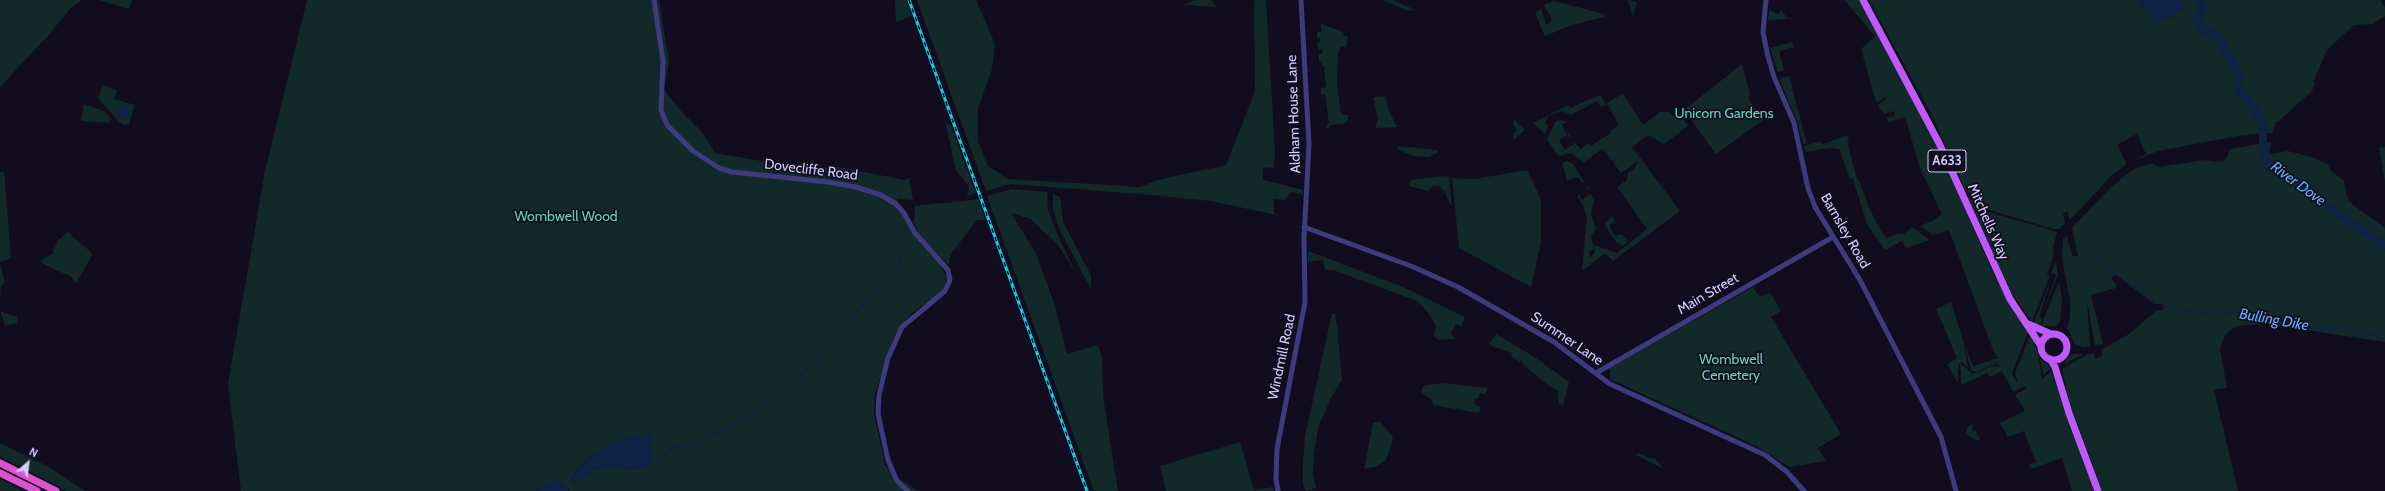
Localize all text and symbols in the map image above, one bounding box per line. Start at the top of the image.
street label: Aldham House Lane [1284,54,1304,174]
park label: Unicorn Gardens [1675,106,1773,122]
road number: A633 [1928,150,1966,172]
street label: Dovecliffe Road [763,156,859,184]
water label: River Dove [2267,158,2329,210]
street label: Mitchells Way [1964,181,2012,263]
street label: Barnsley Road [1817,190,1873,272]
park label: Wombwell Wood [514,209,618,225]
street label: Main Street [1674,270,1742,318]
water label: Bulling Dike [2238,305,2310,335]
street label: Summer Lane [1528,309,1606,369]
street label: Windmill Road [1265,313,1299,401]
park label: Wombwell Cemetery [1699,352,1763,384]
north arrow [8,443,48,483]
text: N [27,444,40,460]

